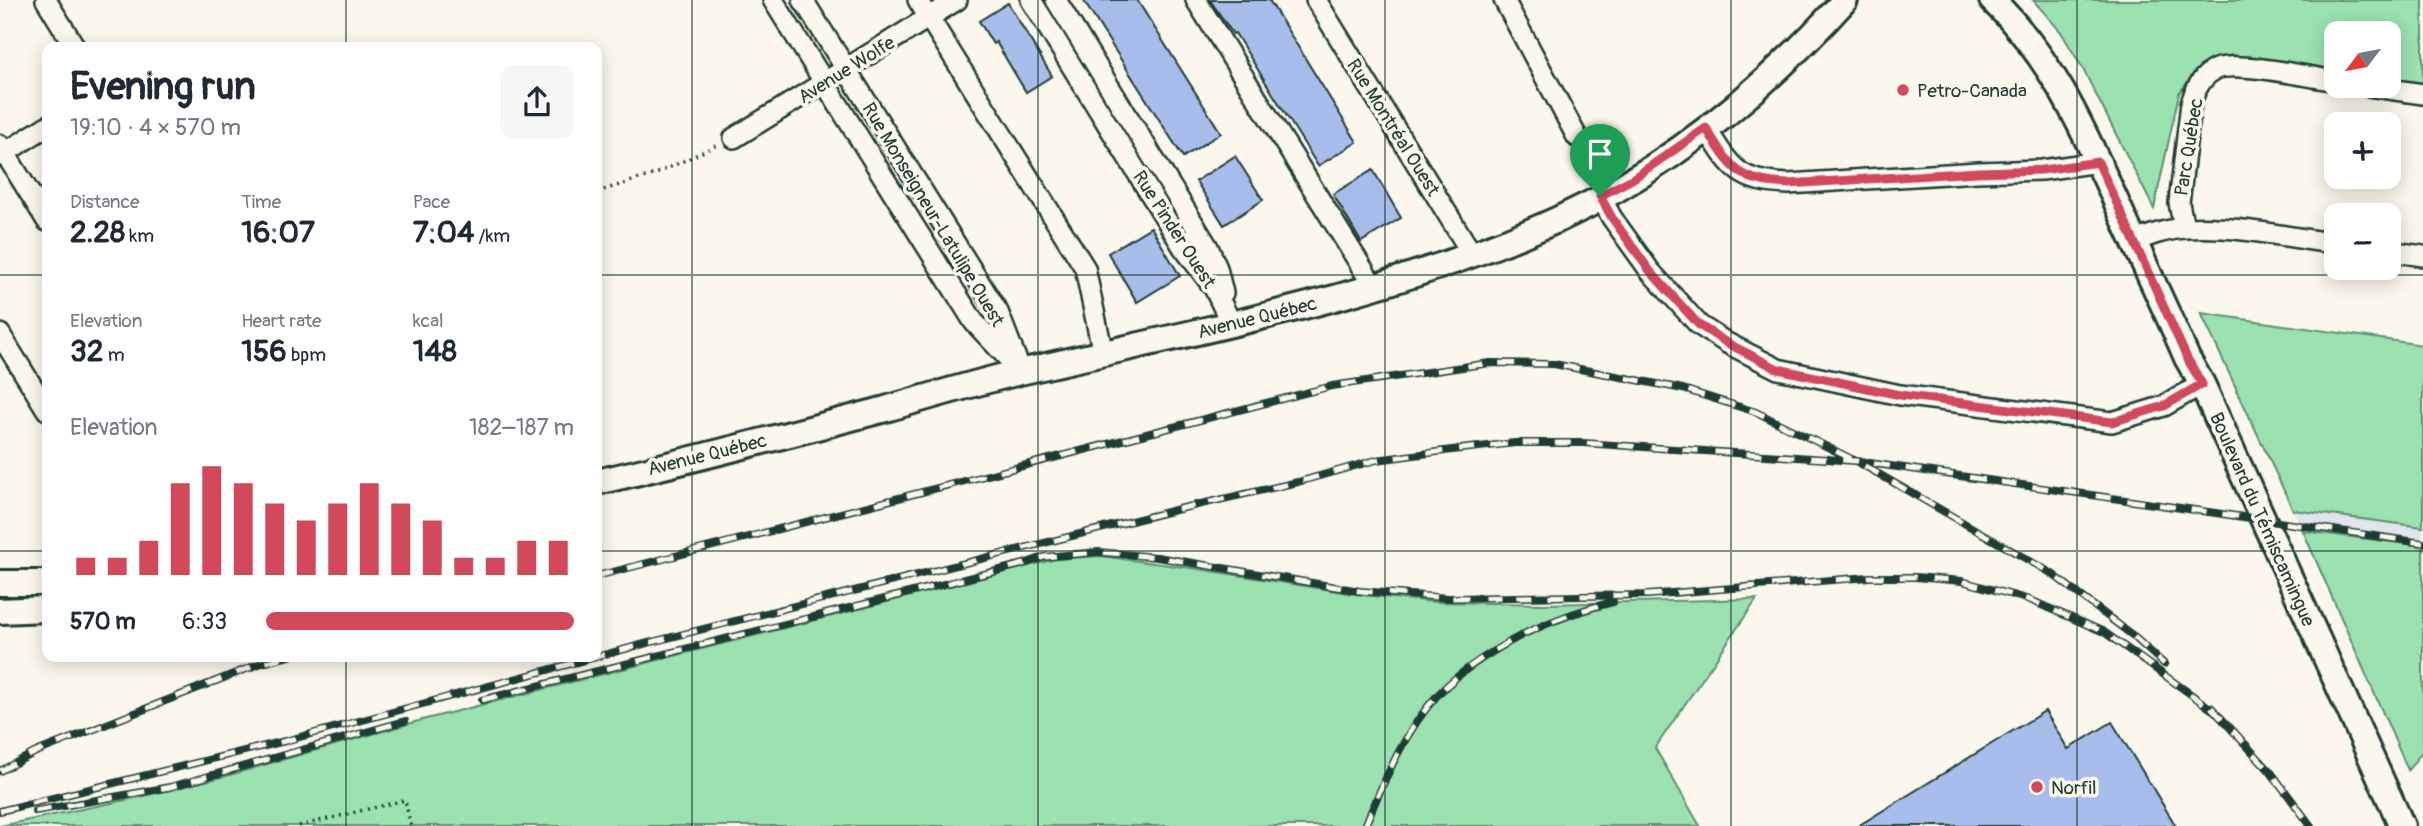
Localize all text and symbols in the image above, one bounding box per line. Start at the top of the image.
north arrow [2324,21,2401,98]
map controls [2324,21,2401,280]
street label: Avenue Wolfe [794,30,900,109]
street label: Rue Montréal Ouest [1341,54,1445,201]
text: Evening run [70,63,256,111]
button: share [500,65,574,139]
place label: Petro-Canada [1917,79,2027,103]
marker: Petro-Canada [1895,82,1911,98]
street label: Parc Québec [2169,96,2209,198]
street label: Rue Monseigneur-Latulipe Ouest [857,98,1010,331]
button: + [2324,112,2401,189]
text: 19:10 · 4 × 570 m [70,113,241,142]
pin [1570,124,1630,196]
icon: arrive [1581,135,1619,173]
street label: Rue Pinder Ouest [1127,166,1221,293]
text: Distance [70,190,139,214]
text: Time [241,190,281,214]
text: Pace [413,190,450,214]
button: − [2324,203,2401,280]
text: 2.28 [70,214,125,251]
text: 16:07 [241,214,315,251]
text: 7:04 [413,214,474,251]
text: km [125,224,154,248]
text: /km [474,224,510,248]
street label: Avenue Québec [1195,291,1320,344]
text: Elevation [70,309,142,333]
text: Heart rate [241,309,321,333]
text: kcal [413,309,444,333]
text: 32 [70,333,104,370]
text: 156 [241,333,287,370]
text: 148 [413,333,457,370]
text: m [104,343,125,367]
text: bpm [287,343,326,367]
street label: Boulevard du Témiscamingue [2204,409,2320,631]
text: Elevation [70,413,158,442]
text: 182–187 m [469,413,574,442]
street label: Avenue Québec [645,428,770,481]
text: 570 m [70,607,136,636]
text: 6:33 [182,607,227,636]
place label: Norfil [2051,776,2096,800]
marker: Norfil [2029,779,2045,795]

